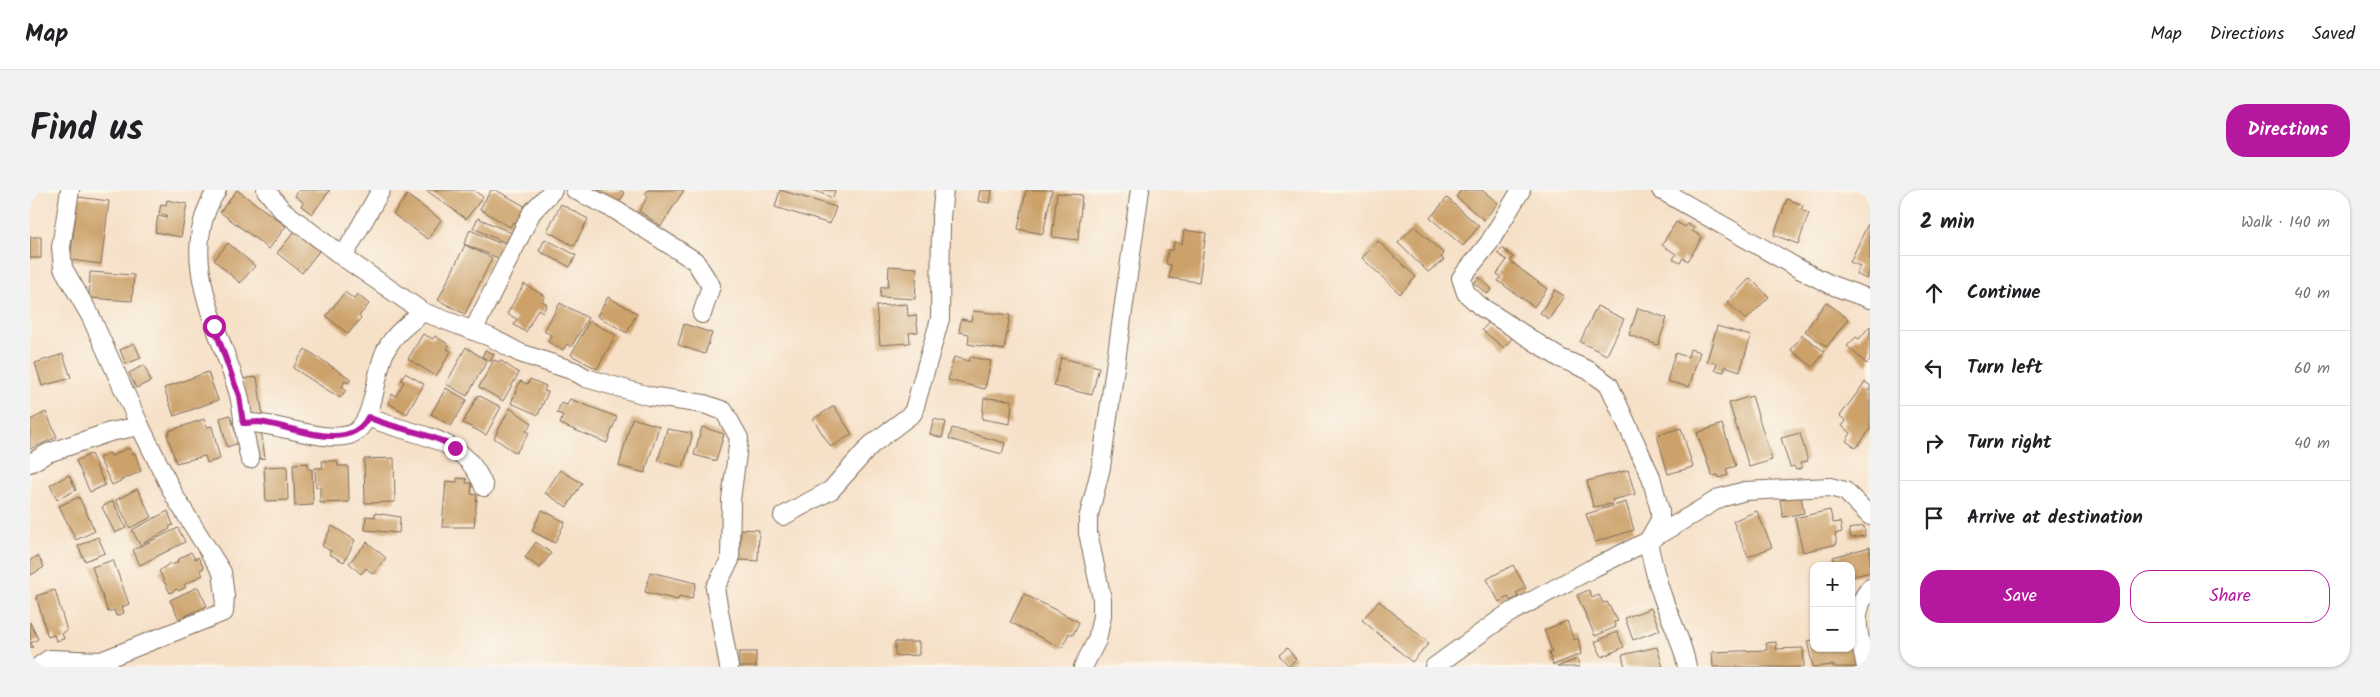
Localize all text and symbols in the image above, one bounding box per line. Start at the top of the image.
text: Map [25,15,68,54]
text: Map [2150,20,2182,49]
text: Directions [2210,20,2284,49]
text: Saved [2312,20,2355,49]
text: Find us [30,102,143,158]
button: Directions [2226,104,2350,157]
text: 2 min [1920,206,1975,239]
text: Walk · 140 m [2241,210,2330,235]
text: Continue [1967,278,2040,308]
icon: ahead [1920,279,1948,307]
text: 40 m [2294,281,2330,306]
route start [203,315,226,338]
text: Turn left [1967,353,2042,383]
icon: left [1920,354,1948,382]
text: 60 m [2294,356,2330,381]
text: Turn right [1967,428,2052,458]
icon: right [1920,429,1948,457]
text: 40 m [2294,431,2330,456]
route end [444,437,467,460]
text: Arrive at destination [1967,503,2143,533]
icon: arrive [1920,504,1948,532]
map controls [1810,562,1855,652]
button: + [1810,562,1855,607]
button: Save [1920,570,2120,623]
button: Share [2130,570,2330,623]
button: − [1810,607,1855,652]

